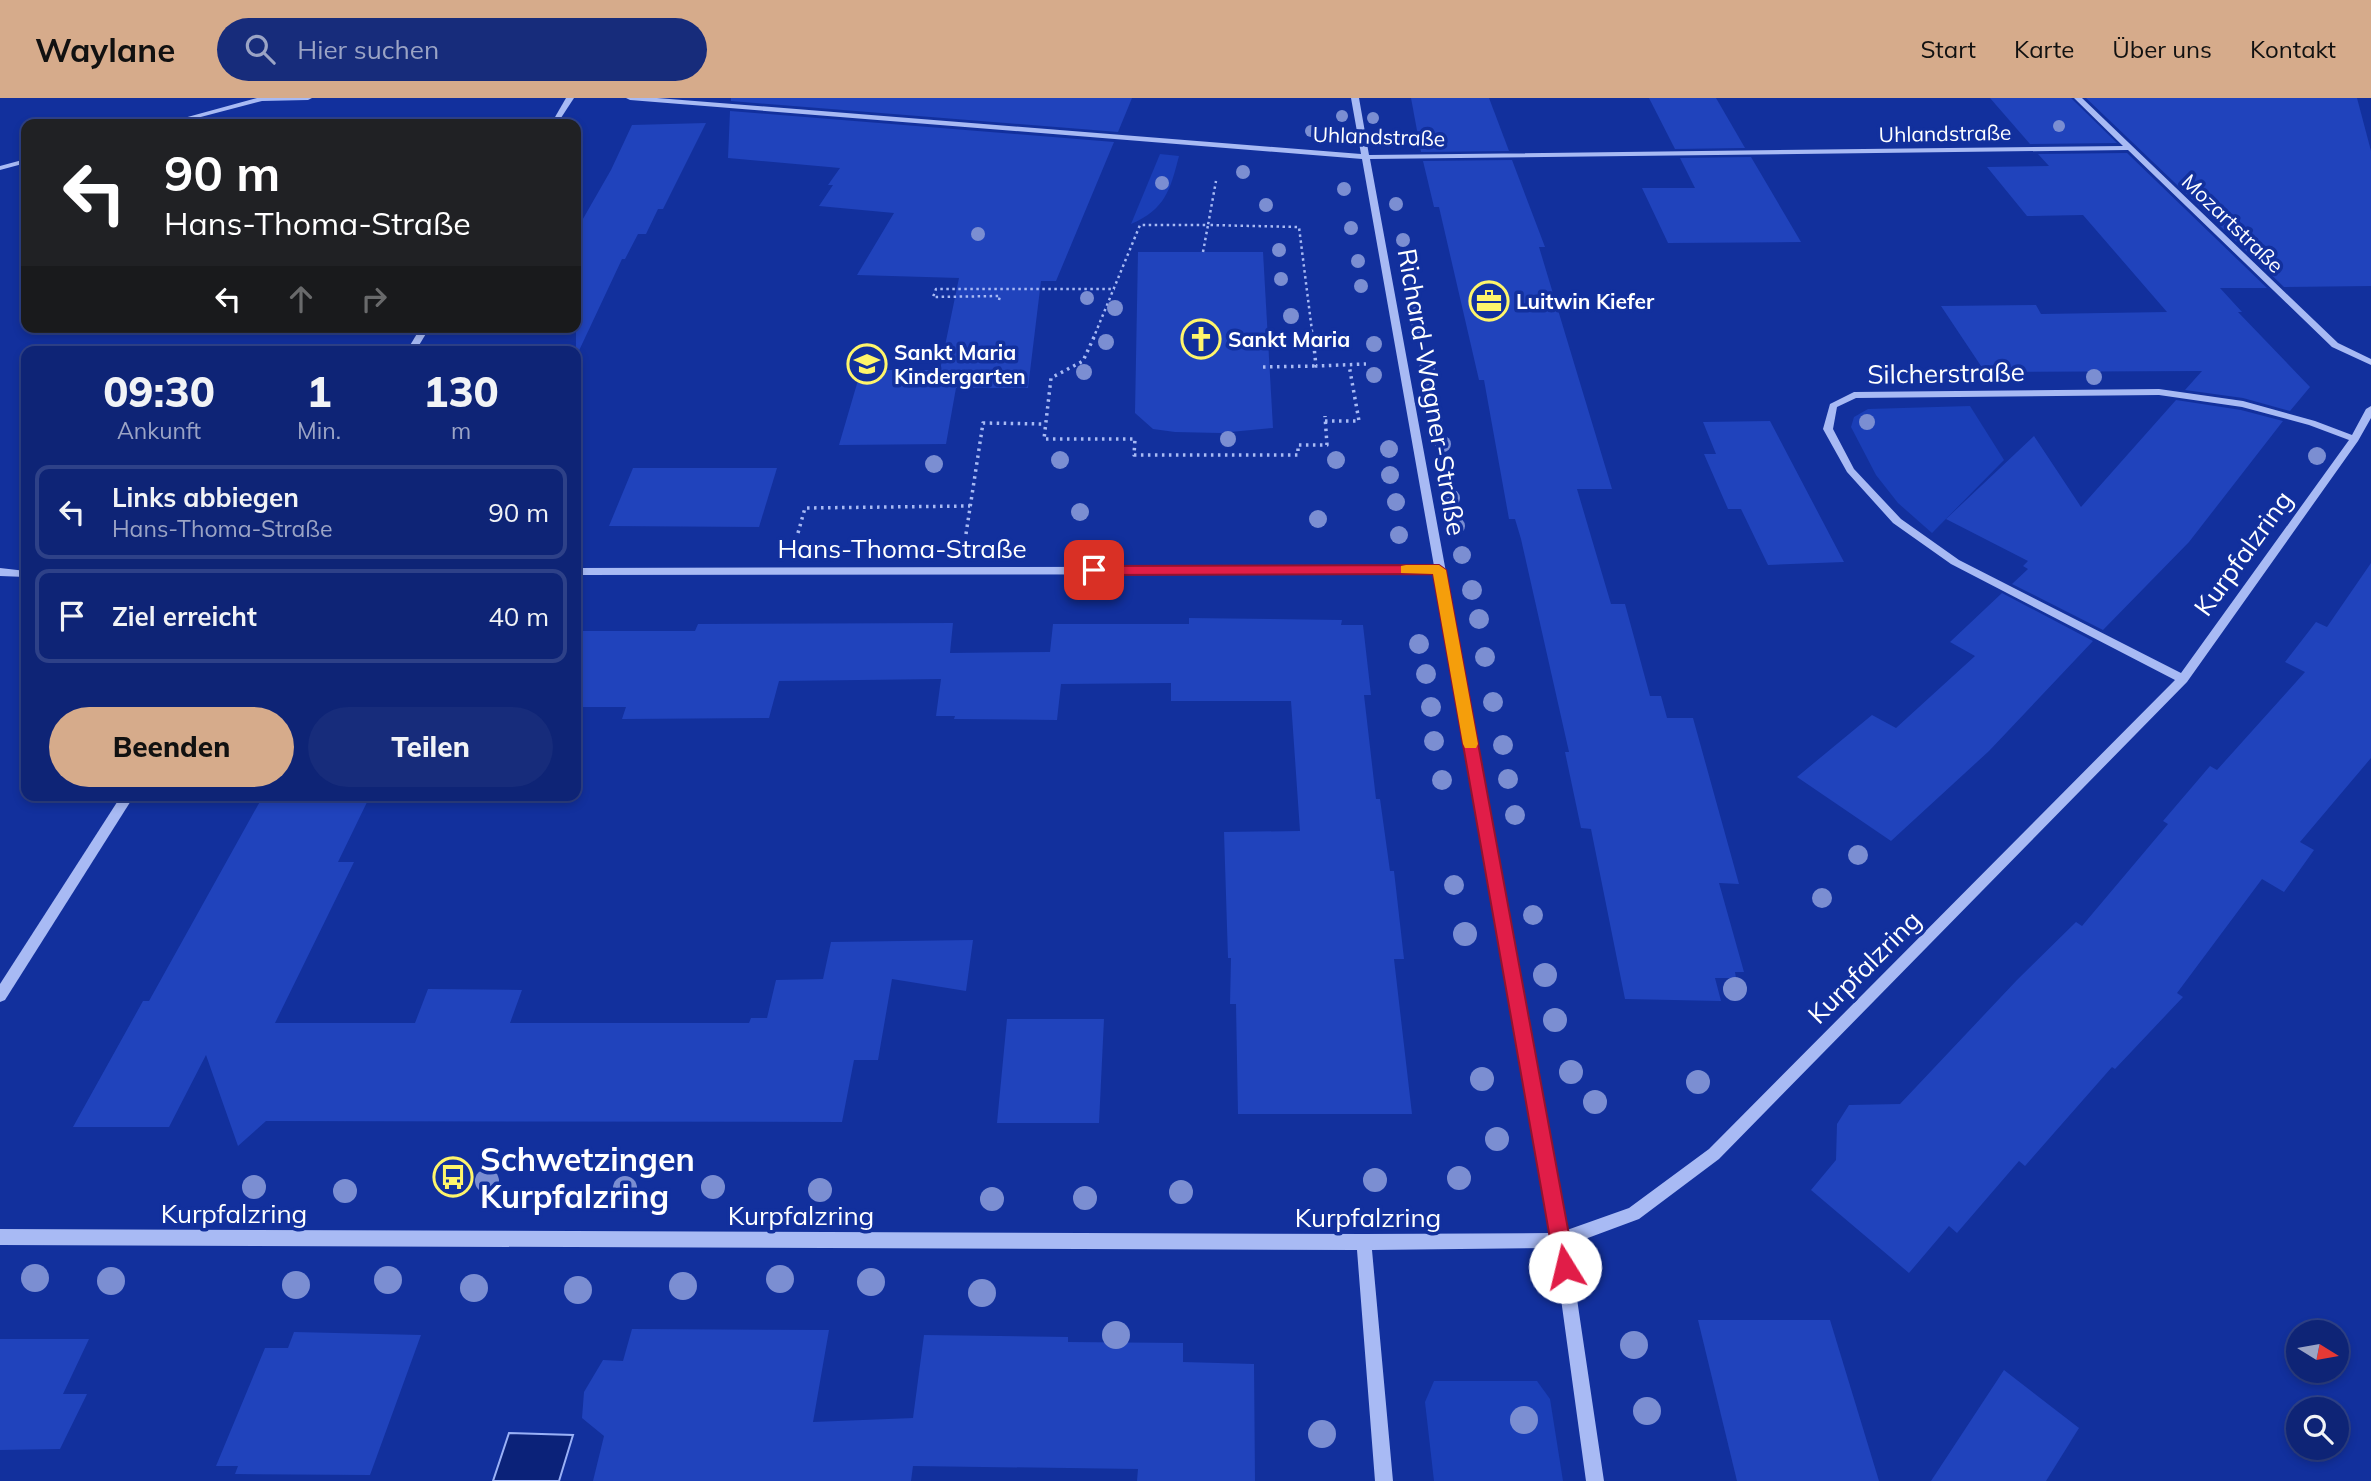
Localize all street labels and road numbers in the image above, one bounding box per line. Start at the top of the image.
street label: Uhlandstraße [1878,119,2012,147]
street label: Uhlandstraße [1312,121,1446,151]
street label: Mozartstraße [2177,168,2289,278]
street label: Richard-Wagner-Straße [1390,246,1474,538]
street label: Silcherstraße [1867,355,2025,391]
street label: Kurpfalzring [2187,484,2299,622]
street label: Hans-Thoma-Straße [777,532,1027,565]
street label: Kurpfalzring [1800,903,1928,1031]
street label: Kurpfalzring [161,1197,307,1230]
street label: Kurpfalzring [728,1199,874,1232]
street label: Kurpfalzring [1295,1201,1441,1234]

